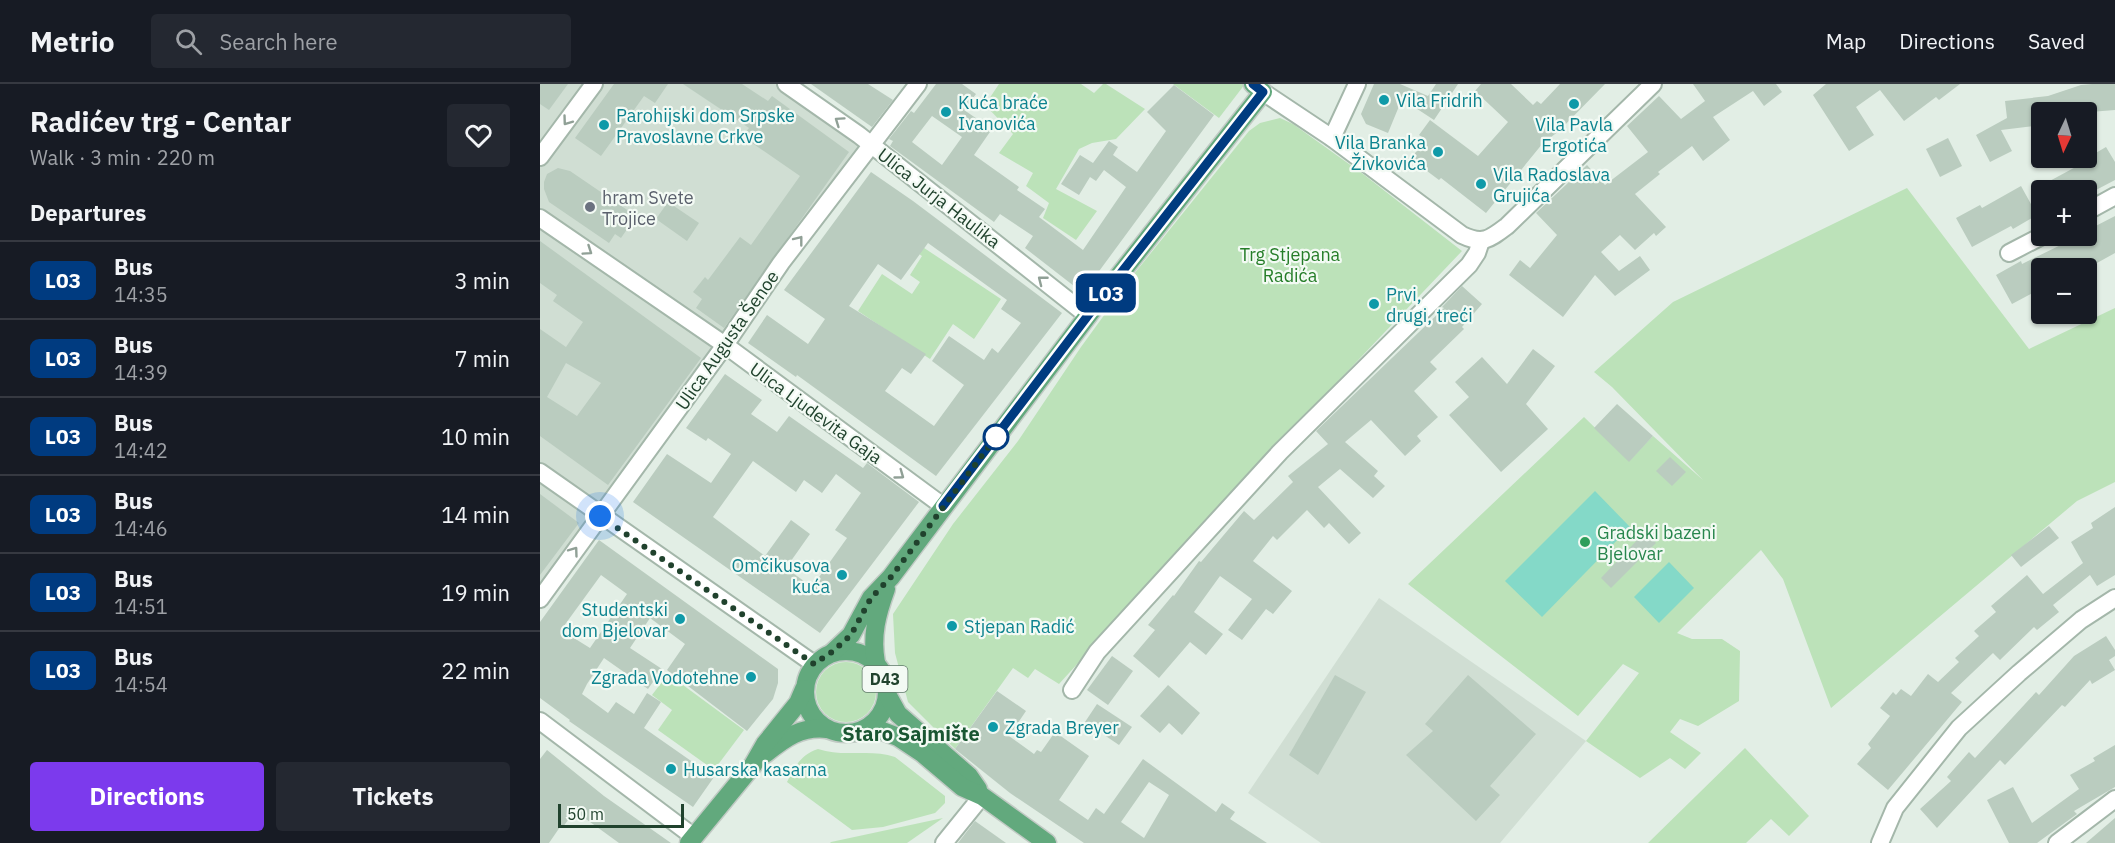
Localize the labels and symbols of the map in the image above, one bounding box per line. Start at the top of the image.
place label: Vila Fridrih [1396,89,1483,112]
place label: Kuća braće Ivanovića [958,91,1048,135]
marker: Vila Fridrih [1377,93,1391,107]
marker: Vila Pavla Ergotića [1567,97,1581,111]
north arrow [2031,102,2097,168]
place label: Parohijski dom Srpske Pravoslavne Crkve [616,104,795,148]
marker: Kuća braće Ivanovića [939,105,953,119]
place label: Vila Pavla Ergotića [1535,113,1613,157]
one-way arrow [563,114,574,125]
one-way arrow [835,117,846,128]
marker: Parohijski dom Srpske Pravoslavne Crkve [597,118,611,132]
place label: Vila Branka Živkovića [1335,131,1426,175]
street label: Ulica Jurja Haulika [873,143,1005,253]
marker: Vila Branka Živkovića [1431,145,1445,159]
place label: Vila Radoslava Grujića [1493,163,1611,207]
marker: Vila Radoslava Grujića [1474,177,1488,191]
place label: hram Svete Trojice [602,186,694,230]
marker: hram Svete Trojice [583,200,597,214]
one-way arrow [792,236,803,247]
park label: Trg Stjepana Radića [1240,243,1341,287]
one-way arrow [582,244,593,255]
street label: Ulica Augusta Šenoe [669,265,784,414]
line badge: L03 [1072,274,1140,312]
one-way arrow [1038,276,1049,287]
place label: Prvi, drugi, treći [1386,283,1473,327]
marker: Prvi, drugi, treći [1367,297,1381,311]
street label: Ulica Ljudevita Gaja [745,357,887,469]
unlabelled marker [983,424,1009,450]
one-way arrow [894,468,905,479]
your location [585,501,615,531]
place label: Gradski bazeni Bjelovar [1597,521,1716,565]
marker: Gradski bazeni Bjelovar [1578,535,1592,549]
one-way arrow [567,547,578,558]
place label: Omčikusova kuća [731,554,830,598]
marker: Omčikusova kuća [835,568,849,582]
place label: Studentski dom Bjelovar [562,598,668,642]
marker: Studentski dom Bjelovar [673,612,687,626]
place label: Stjepan Radić [964,615,1075,638]
marker: Stjepan Radić [945,619,959,633]
place label: Zgrada Vodotehne [591,666,739,689]
road number: D43 [862,666,908,692]
marker: Zgrada Vodotehne [744,670,758,684]
place label: Zgrada Breyer [1005,716,1119,739]
district label: Staro Sajmište [842,720,980,747]
marker: Zgrada Breyer [986,720,1000,734]
place label: Husarska kasarna [683,758,827,781]
marker: Husarska kasarna [664,762,678,776]
scale bar [558,801,684,828]

